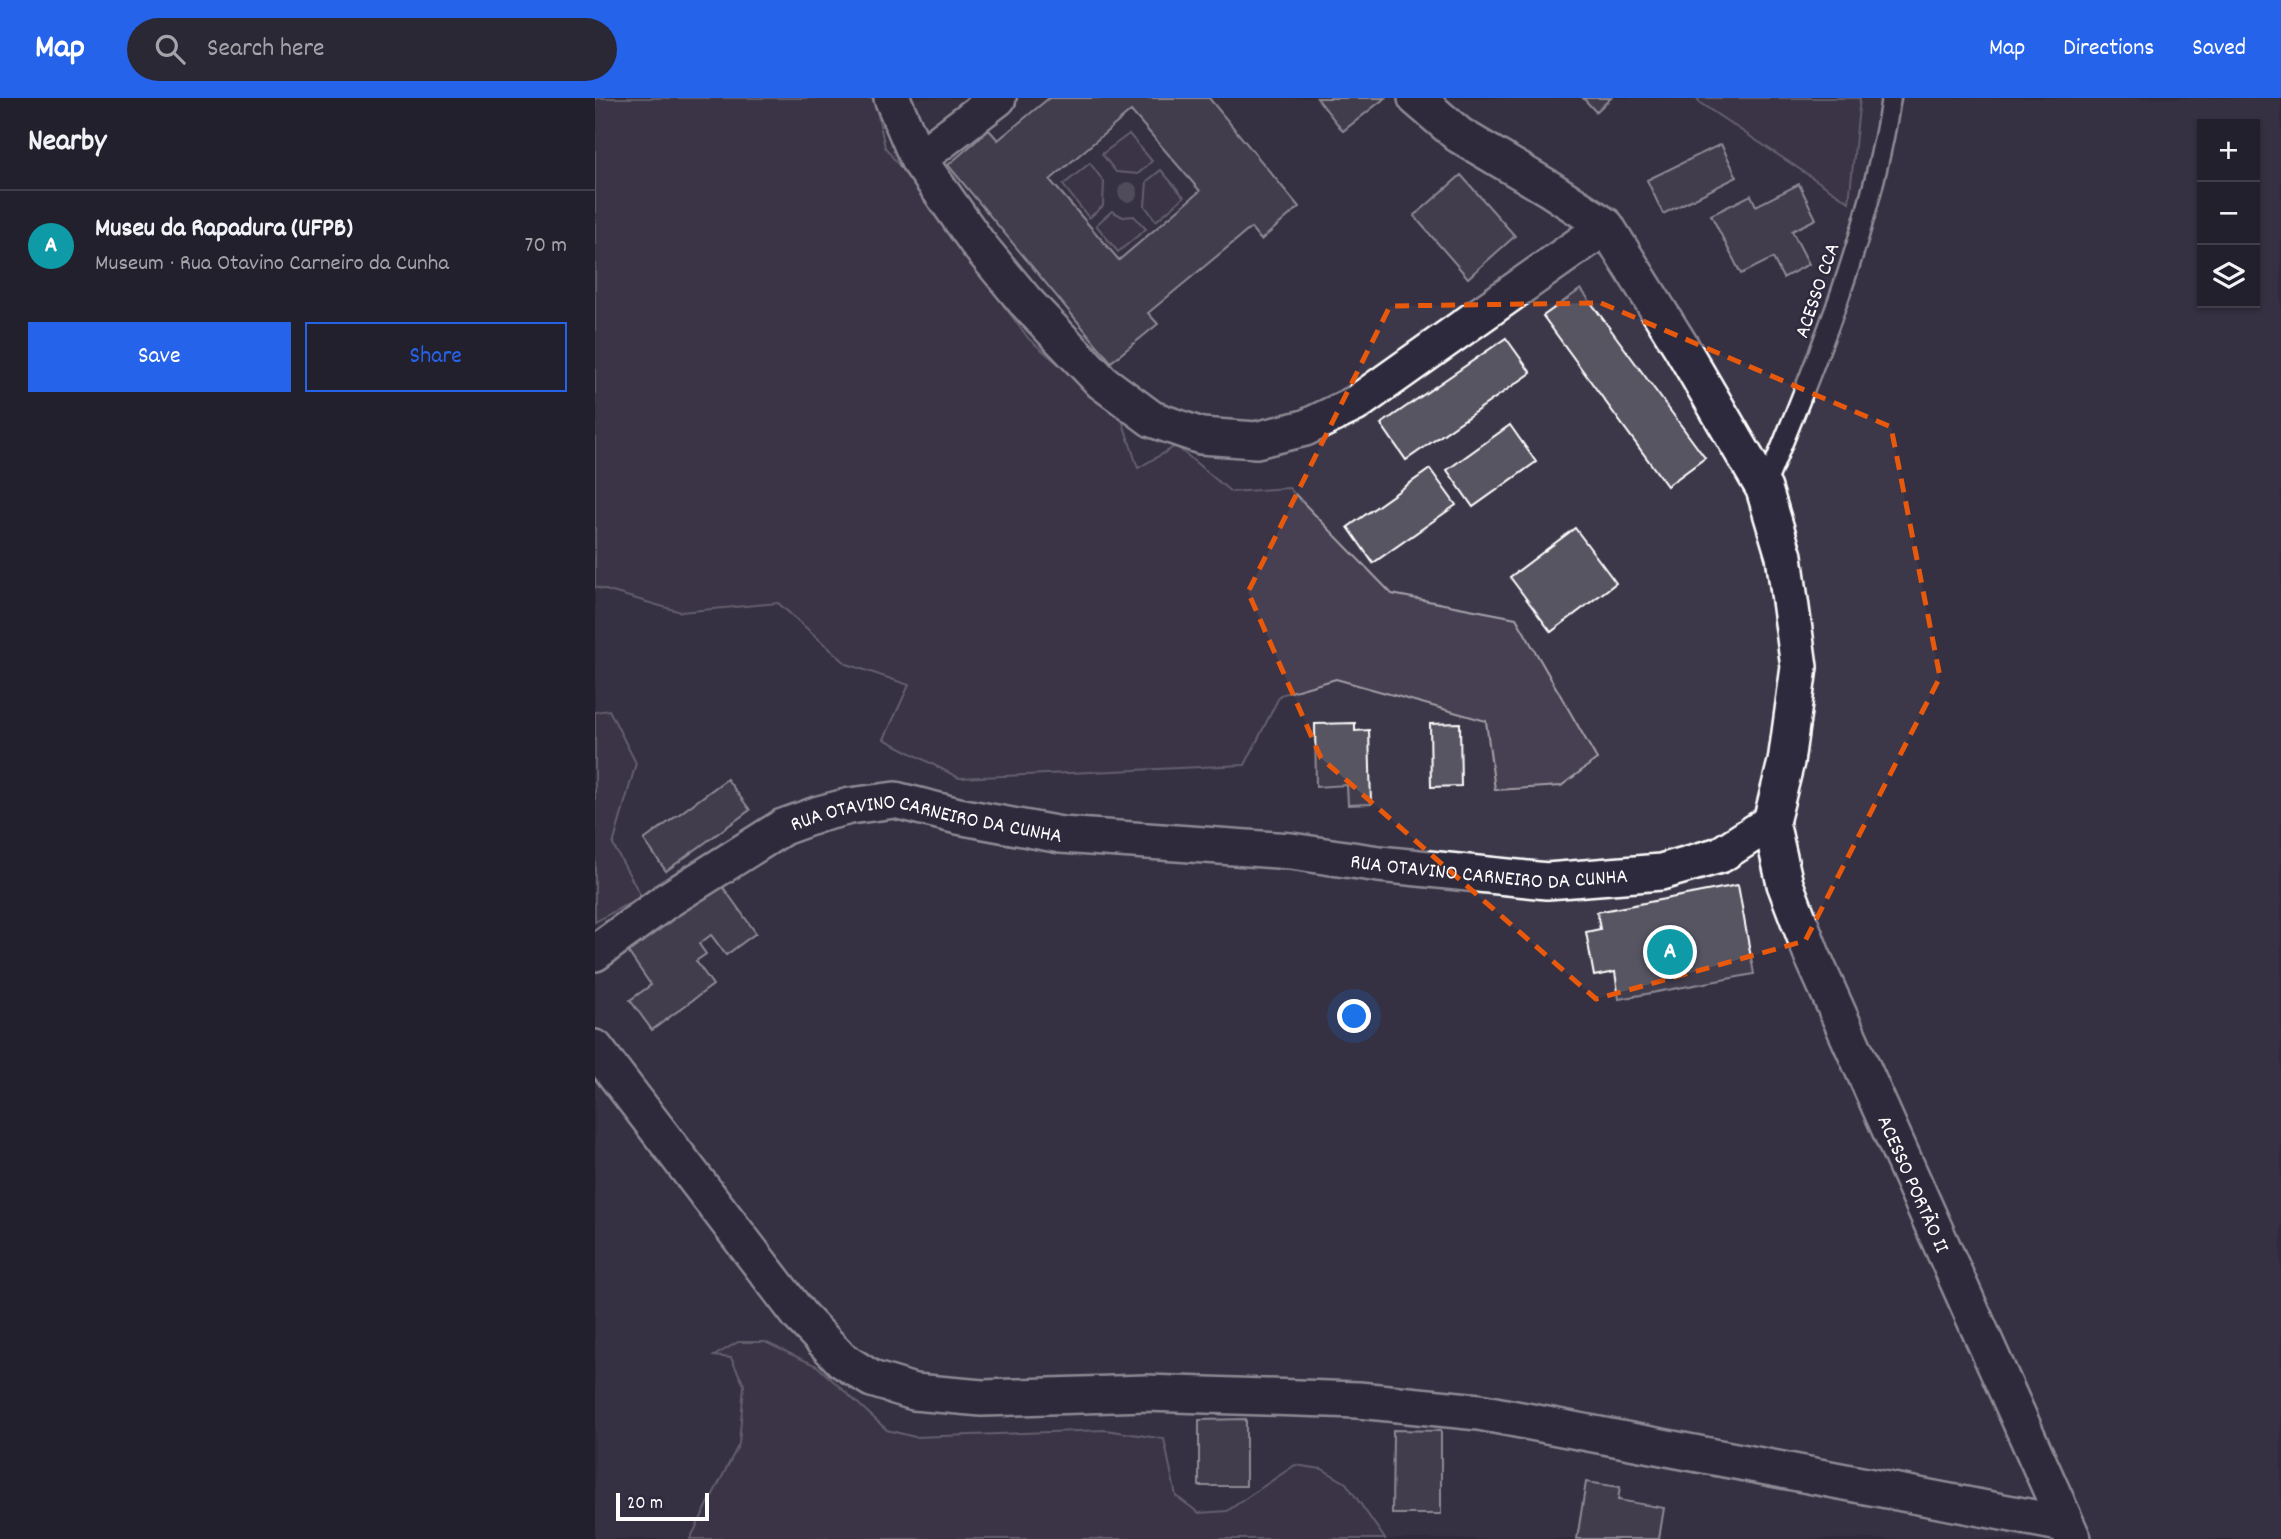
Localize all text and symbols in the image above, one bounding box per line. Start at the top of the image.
search box [127,18,617,81]
text: Map [35,26,85,73]
icon: search [151,30,189,68]
text: Search here [207,31,325,68]
text: Map [1989,32,2025,66]
text: Directions [2063,32,2154,66]
text: Saved [2192,32,2246,66]
map controls [2197,119,2260,308]
button: + [2197,119,2260,182]
text: Nearby [28,122,106,165]
button: − [2197,182,2260,245]
text: Museu da Rapadura (UFPB) [95,211,353,248]
text: A [45,230,57,263]
text: 70 m [525,230,567,263]
street label: ACESSO CCA [1789,239,1849,343]
button: layers [2197,245,2260,308]
text: Museum · Rua Otavino Carneiro da Cunha [95,248,449,281]
button: Save [28,322,291,392]
button: Share [305,322,567,392]
street label: RUA OTAVINO CARNEIRO DA CUNHA [787,788,1064,853]
street label: RUA OTAVINO CARNEIRO DA CUNHA [1348,848,1629,899]
pin: A [1647,926,1693,978]
your location [1337,999,1371,1033]
street label: ACESSO PORTÃO II [1868,1111,1956,1259]
scale bar [616,1490,709,1522]
text: 20 m [627,1491,663,1518]

